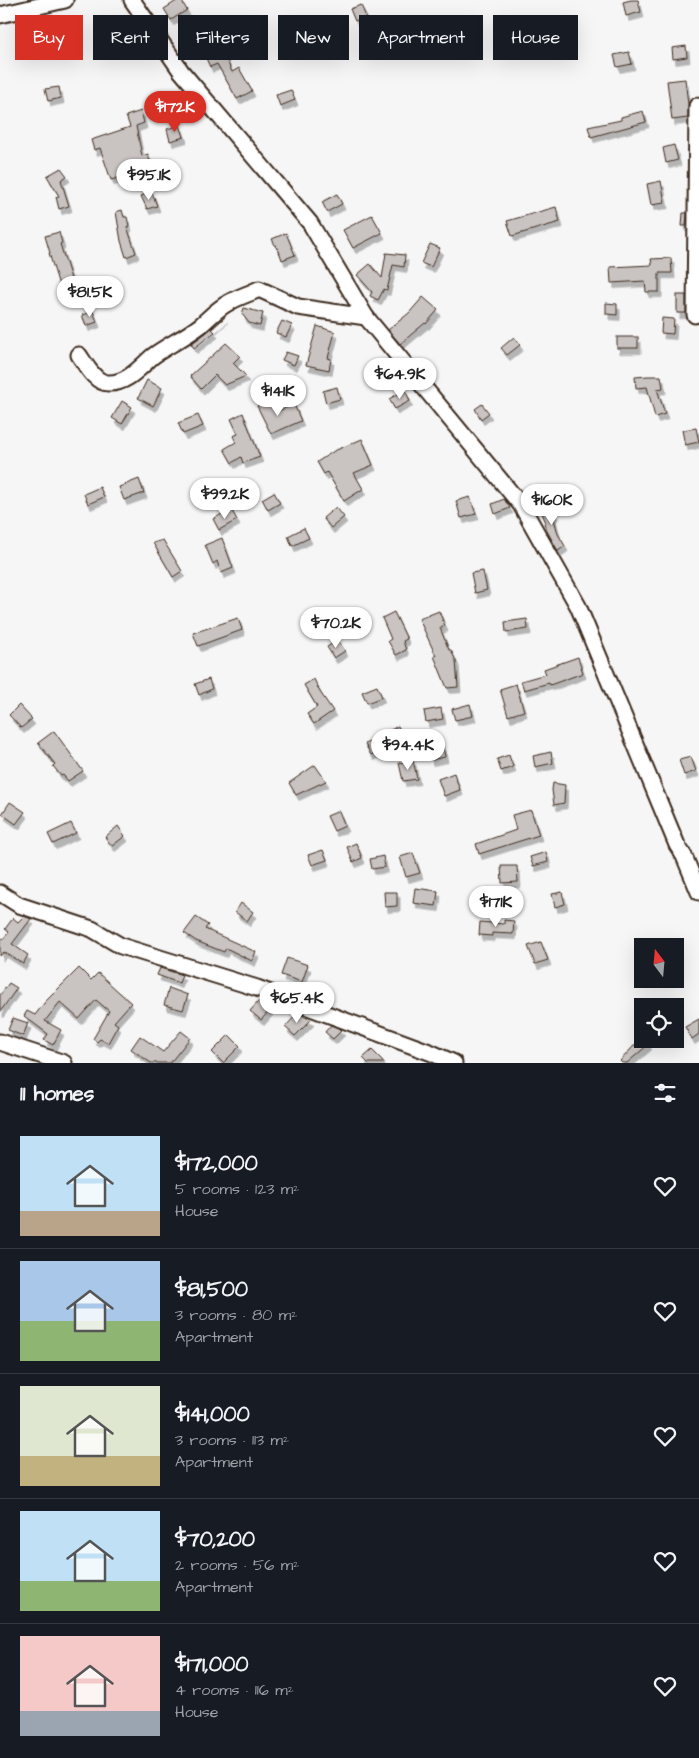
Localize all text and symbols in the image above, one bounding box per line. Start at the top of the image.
chip: Buy [15,15,83,60]
chip: Rent [93,15,168,60]
chip: Filters [178,15,268,60]
chip: New [278,15,349,60]
chip: Apartment [359,15,483,60]
chip: House [493,15,578,60]
pin: $172K [140,90,210,133]
text: $172K [155,96,195,118]
pin: $95.1K [108,158,190,201]
text: $95.1K [127,164,171,186]
pin: $81.5K [49,276,131,318]
text: $81.5K [68,281,112,303]
pin: $64.9K [359,358,441,400]
text: $64.9K [375,363,425,385]
pin: $141K [243,374,313,417]
text: $141K [261,380,295,402]
pin: $99.2K [184,478,266,520]
text: $99.2K [201,483,249,505]
pin: $160K [517,484,587,526]
text: $160K [532,489,572,511]
pin: $70.2K [295,606,377,649]
text: $70.2K [311,612,361,634]
pin: $94.4K [367,728,449,771]
text: $94.4K [382,734,434,756]
pin: $171K [461,886,531,928]
text: $171K [480,891,512,913]
north arrow [634,938,684,988]
map controls [634,938,684,1048]
pin: $65.4K [256,982,338,1024]
text: $65.4K [270,987,324,1009]
button: locate [634,998,684,1048]
text: 11 homes [20,1079,94,1108]
icon: filters [651,1079,679,1107]
text: $172,000 [175,1149,258,1178]
icon: home [60,1156,120,1216]
icon: heart [651,1172,679,1200]
text: 5 rooms · 123 m² [175,1178,299,1200]
text: House [175,1200,219,1222]
text: $81,500 [175,1275,248,1304]
icon: home [60,1281,120,1341]
icon: heart [651,1297,679,1325]
text: 3 rooms · 80 m² [175,1304,297,1326]
text: Apartment [175,1326,253,1348]
text: $141,000 [175,1400,250,1429]
icon: home [60,1406,120,1466]
icon: heart [651,1422,679,1450]
text: 3 rooms · 113 m² [175,1429,289,1451]
text: Apartment [175,1451,253,1473]
text: $70,200 [175,1525,255,1554]
icon: home [60,1531,120,1591]
icon: heart [651,1547,679,1575]
text: 2 rooms · 56 m² [175,1554,299,1576]
text: Apartment [175,1576,253,1598]
text: $171,000 [175,1650,248,1679]
icon: home [60,1656,120,1716]
icon: heart [651,1672,679,1700]
text: 4 rooms · 116 m² [175,1679,294,1701]
text: House [175,1701,219,1723]

